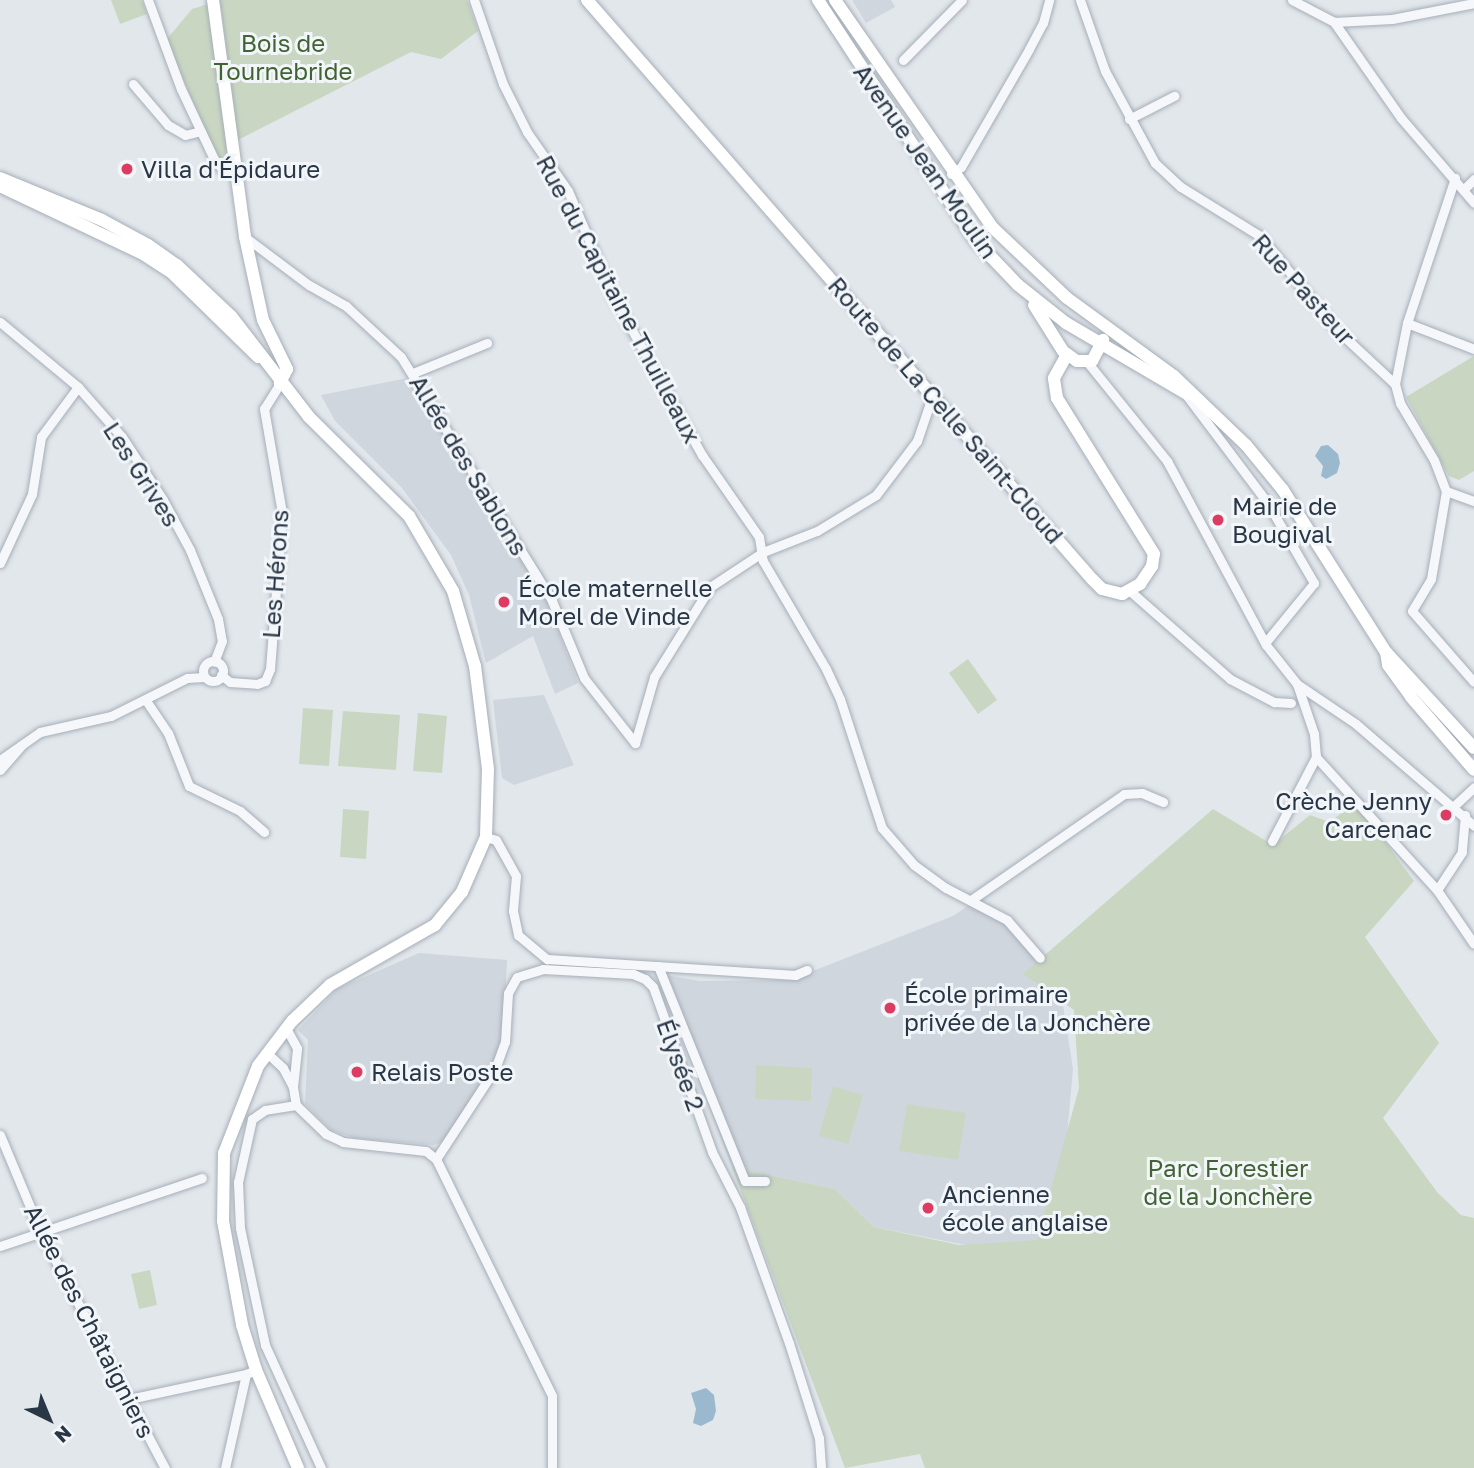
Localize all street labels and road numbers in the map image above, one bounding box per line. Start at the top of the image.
street label: Avenue Jean Moulin [848,58,1004,264]
street label: Rue du Capitaine Thuilleaux [531,150,707,448]
street label: Rue Pasteur [1247,228,1361,350]
street label: Route de La Celle Saint-Cloud [822,271,1070,549]
street label: Allée des Sablons [404,370,534,560]
street label: Les Grives [98,417,186,531]
street label: Les Hérons [256,509,294,639]
street label: Élysée 2 [651,1015,711,1115]
street label: Allée des Châtaigniers [19,1200,161,1442]

